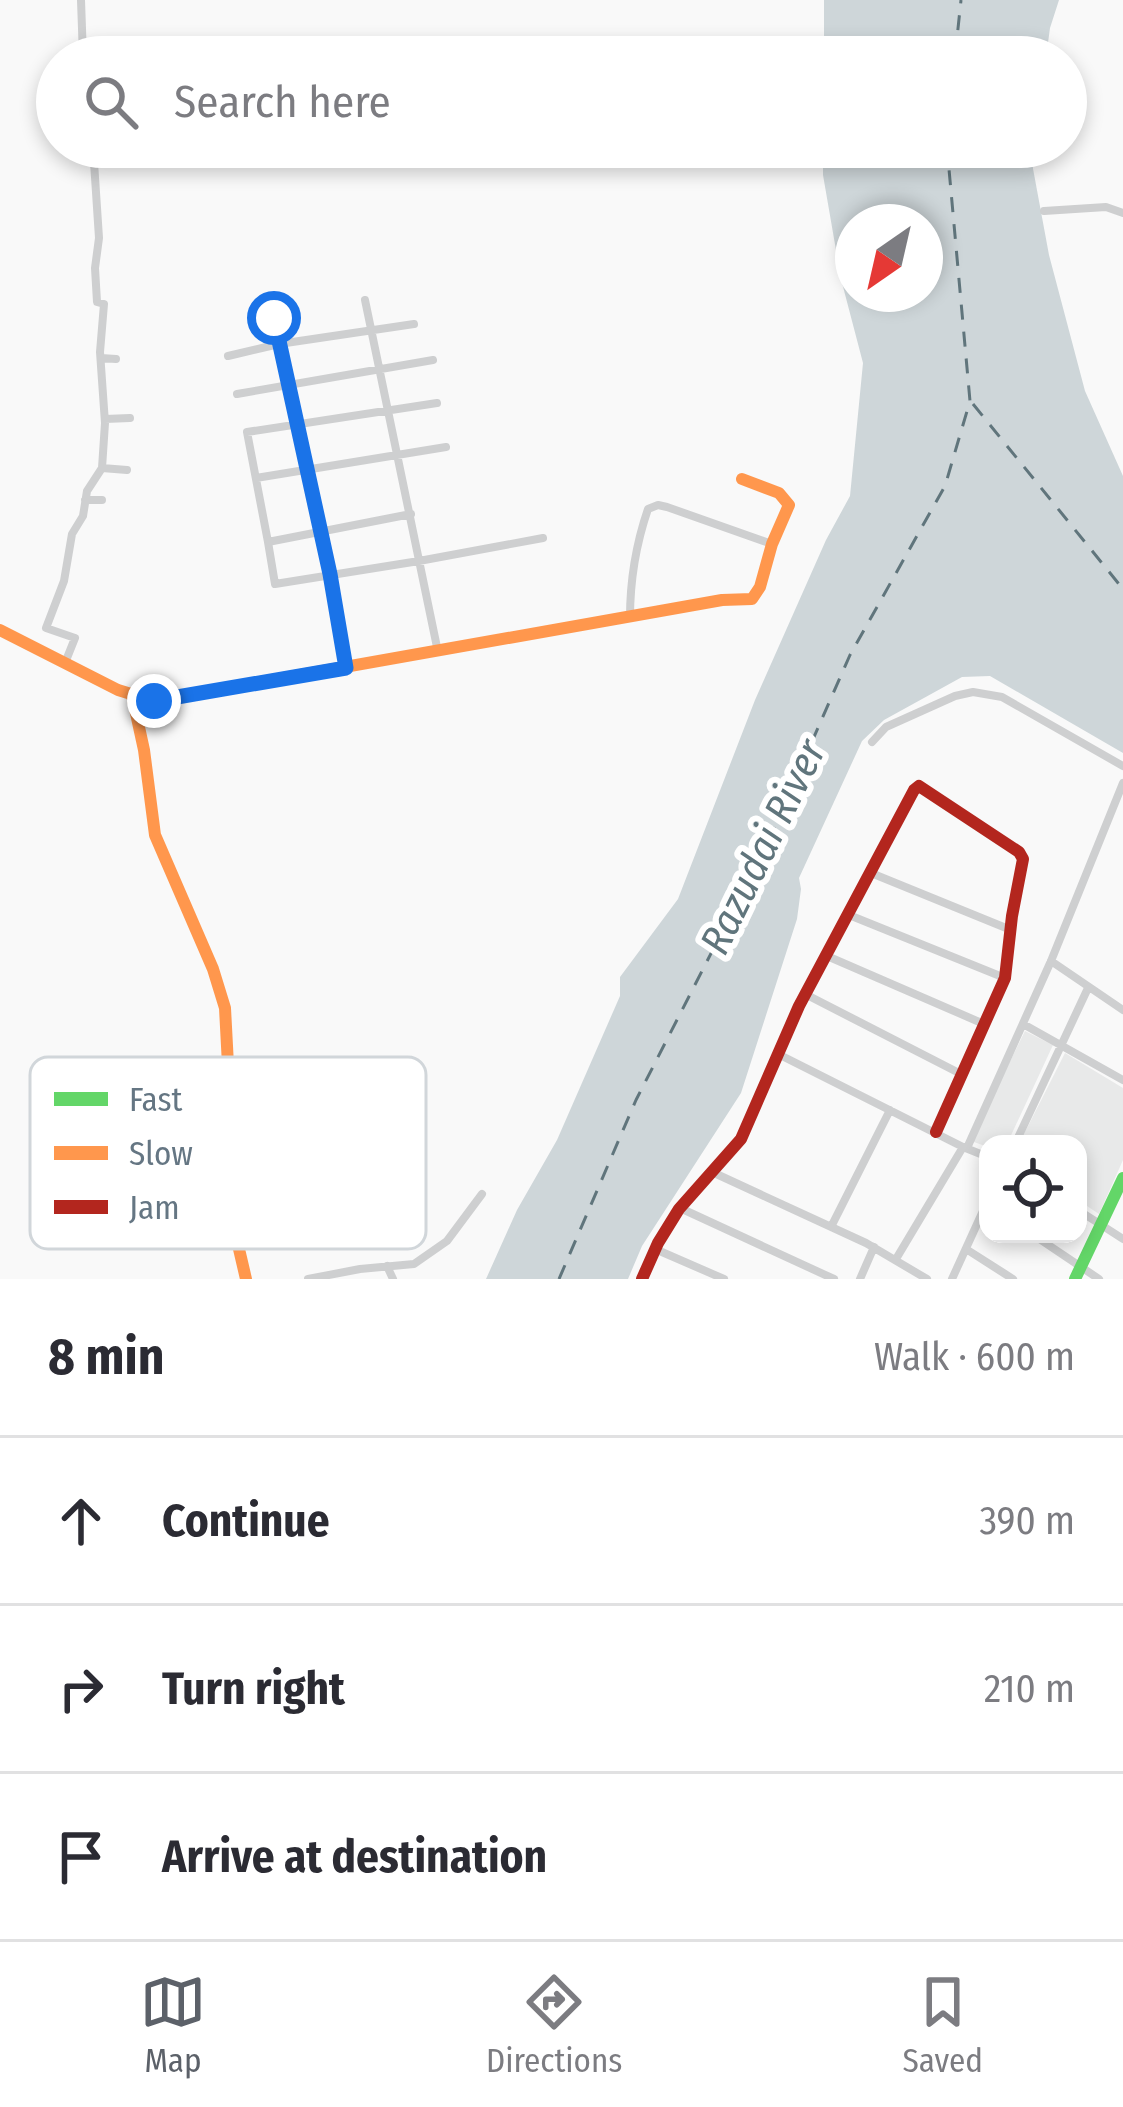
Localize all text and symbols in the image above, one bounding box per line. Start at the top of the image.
search box [36,36,1087,168]
icon: search [78,69,144,135]
text: Search here [174,75,391,129]
north arrow [835,204,943,312]
route start [247,291,301,345]
route end [127,674,181,728]
water label: Razudai River [690,730,837,962]
legend [30,1057,426,1249]
text: Fast [129,1080,183,1120]
text: Slow [129,1134,193,1174]
map controls [979,1135,1087,1243]
button: locate [979,1135,1087,1243]
text: Jam [129,1188,180,1228]
text: 8 min [48,1326,164,1388]
text: Walk · 600 m [874,1334,1075,1380]
icon: ahead [48,1488,114,1554]
text: Continue [162,1494,330,1548]
text: 390 m [979,1498,1075,1544]
icon: right [48,1656,114,1722]
text: Turn right [162,1662,345,1716]
text: 210 m [984,1666,1075,1712]
icon: arrive [48,1824,114,1890]
text: Arrive at destination [162,1830,547,1884]
tab: Map [140,1969,206,2081]
tab: Directions [486,1969,622,2081]
tab: Saved [902,1969,983,2081]

